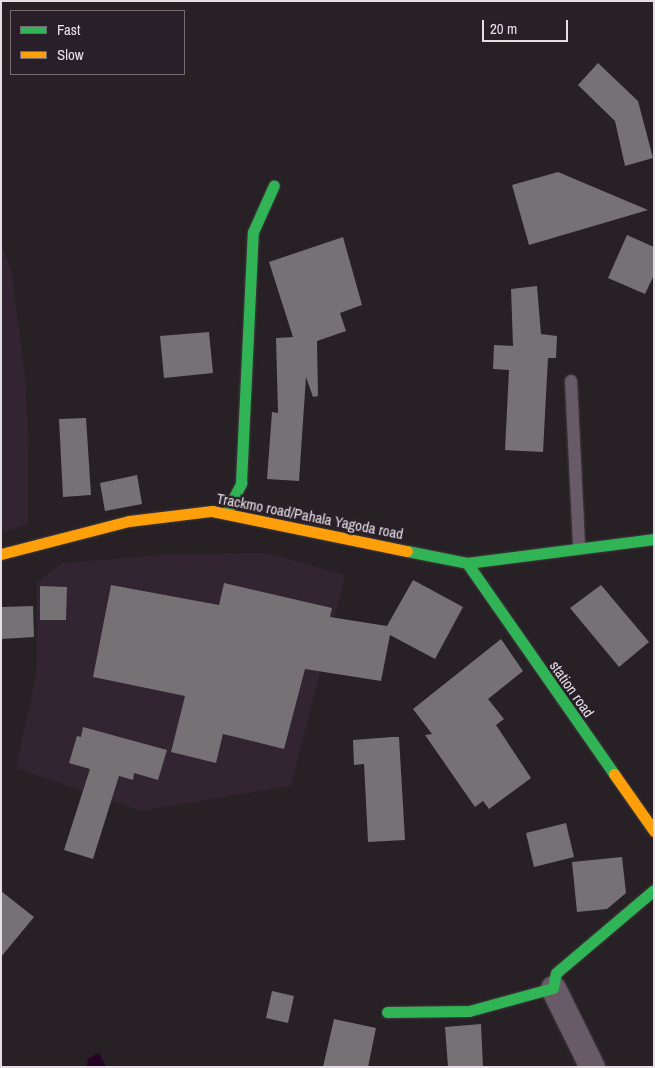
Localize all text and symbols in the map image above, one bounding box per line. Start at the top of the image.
legend [10,10,185,75]
scale bar [485,10,571,42]
text: 20 m [490,18,517,39]
text: Fast [57,19,80,40]
text: Slow [57,44,84,65]
street label: Trackmo road/Pahala Yagoda road [215,489,405,543]
street label: station road [546,657,598,721]

